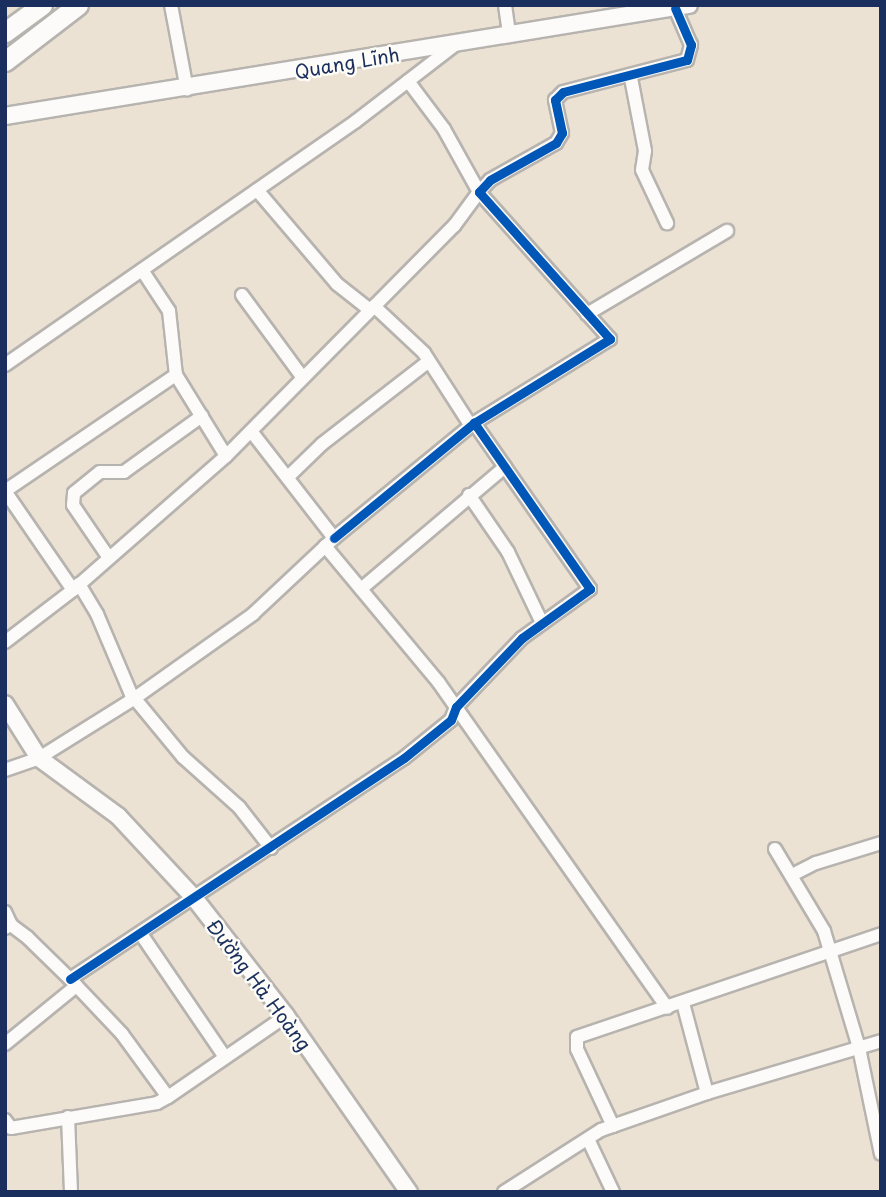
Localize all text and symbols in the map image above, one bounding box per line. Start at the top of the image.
street label: Quang Lĩnh [293,43,401,83]
street label: Đường Hà Hoàng [202,915,316,1055]

